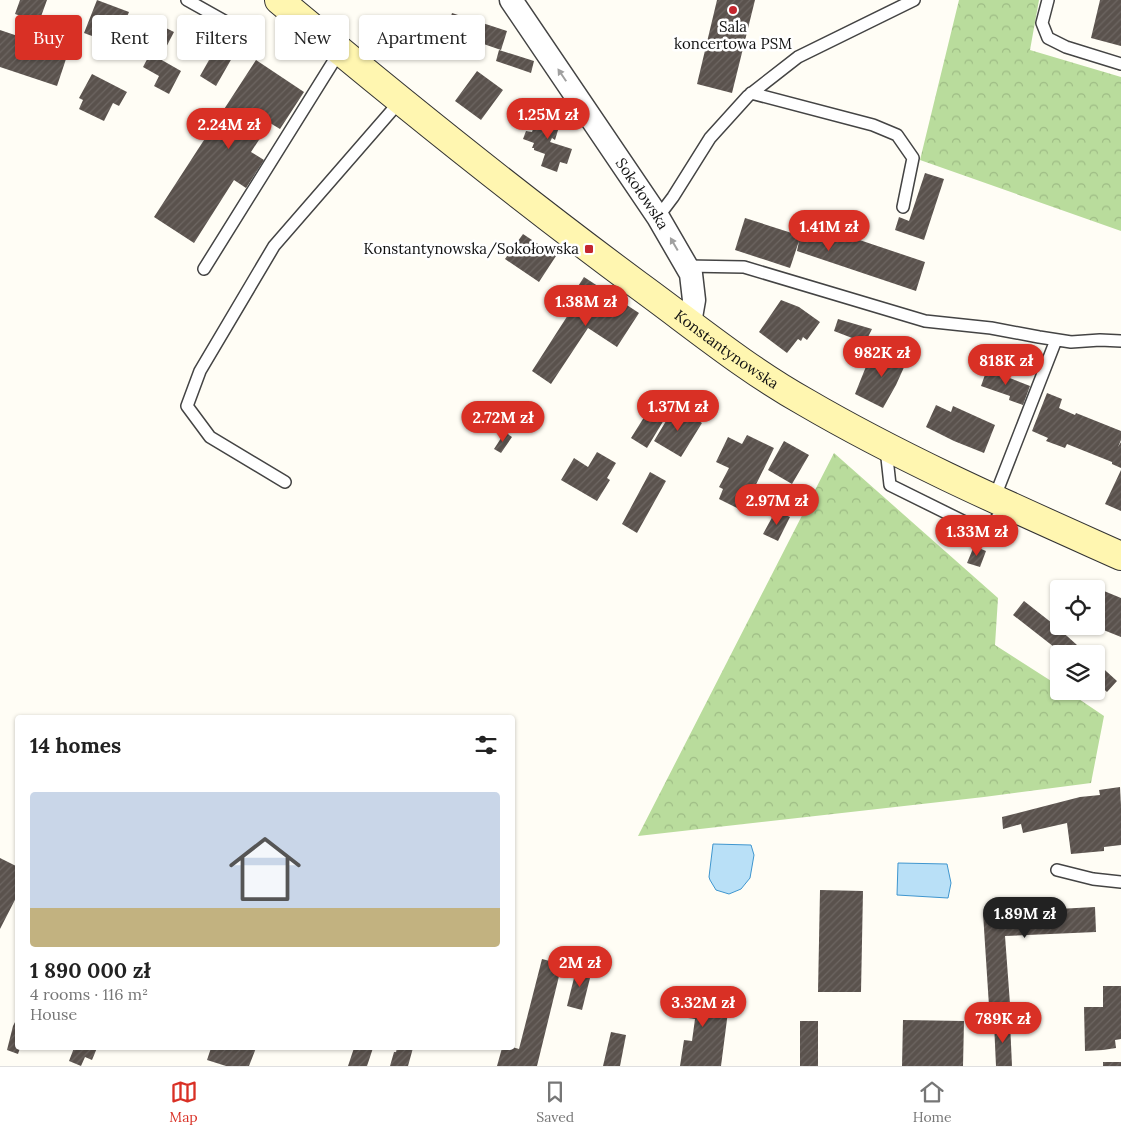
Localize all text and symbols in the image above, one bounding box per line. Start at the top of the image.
marker: Sala koncertowa PSM [727,4,739,16]
chip: Buy [15,15,82,60]
chip: Rent [92,15,167,60]
chip: Filters [177,15,265,60]
chip: New [275,15,349,60]
chip: Apartment [359,15,485,60]
place label: Sala koncertowa PSM [674,17,792,53]
one-way arrow [557,68,567,82]
pin: 1.25M zł [496,98,600,140]
text: 1.25M zł [518,104,578,124]
pin: 2.24M zł [177,108,281,150]
text: 2.24M zł [198,114,260,134]
street label: Sokołowska [612,154,673,233]
pin: 1.41M zł [777,210,881,252]
text: 1.41M zł [800,216,858,236]
one-way arrow [669,238,678,251]
place label: Konstantynowska/Sokołowska [363,239,579,259]
marker: Konstantynowska/Sokołowska [583,243,595,255]
pin: 1.38M zł [534,284,638,327]
text: 1.38M zł [555,291,617,311]
street label: Konstantynowska [671,305,783,393]
pin: 982K zł [836,336,928,378]
text: 982K zł [854,342,910,362]
pin: 818K zł [960,344,1052,386]
text: 818K zł [979,350,1033,370]
pin: 1.37M zł [626,390,730,432]
text: 1.37M zł [648,396,708,416]
pin: 2.72M zł [451,400,555,443]
text: 2.72M zł [472,407,534,427]
pin: 2.97M zł [725,484,829,526]
text: 2.97M zł [746,490,808,510]
pin: 1.33M zł [925,514,1029,557]
text: 1.33M zł [946,521,1008,541]
map controls [1050,580,1105,700]
button: locate [1050,580,1105,635]
button: layers [1050,645,1105,700]
icon: filters [472,731,500,759]
text: 14 homes [30,732,121,759]
icon: home [220,824,310,914]
pin: 1.89M zł [973,896,1077,939]
text: 1.89M zł [994,903,1056,923]
pin: 2M zł [545,946,615,988]
text: 2M zł [559,952,601,972]
text: 1 890 000 zł [30,957,150,984]
text: 4 rooms · 116 m² [30,984,148,1004]
pin: 3.32M zł [651,986,755,1028]
text: 3.32M zł [671,992,735,1012]
pin: 789K zł [957,1002,1049,1044]
text: House [30,1004,77,1024]
text: 789K zł [975,1008,1031,1028]
tab: Map [169,1078,198,1126]
tab: Saved [536,1078,574,1126]
tab: Home [913,1078,952,1126]

